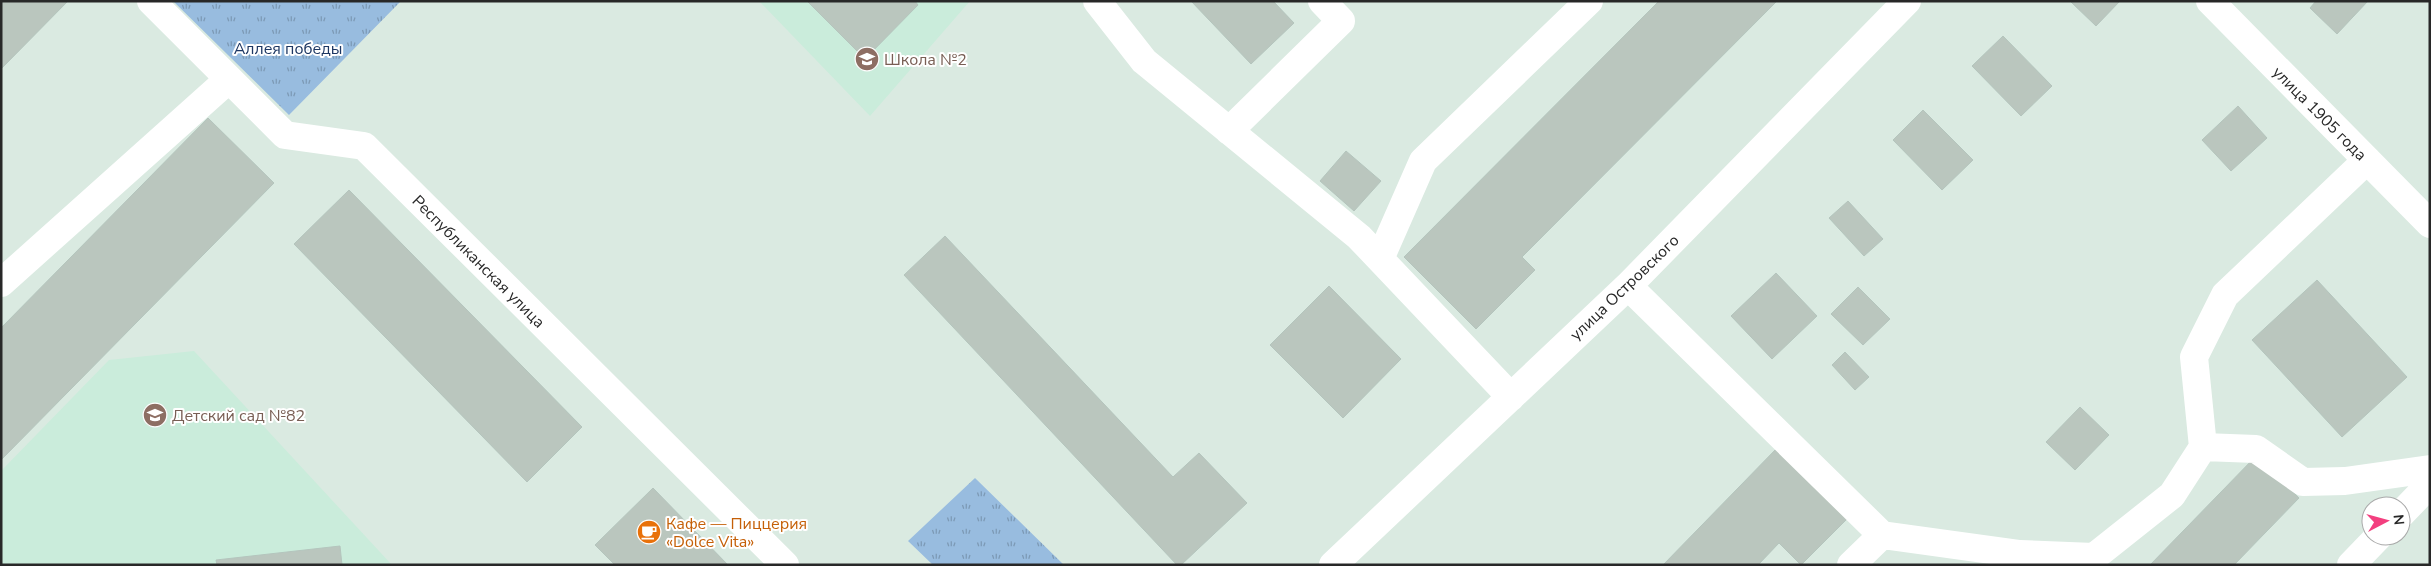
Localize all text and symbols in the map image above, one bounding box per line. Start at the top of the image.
park label: Аллея победы [234,38,342,60]
school or university icon: Школа №2 [854,46,880,72]
place label: Школа №2 [884,49,967,71]
street label: улица 1905 года [2267,62,2371,166]
street label: Республиканская улица [407,190,550,333]
street label: улица Островского [1565,230,1684,346]
school or university icon: Детский сад №82 [142,402,168,428]
place label: Детский сад №82 [172,405,305,427]
north arrow [2361,496,2411,546]
place label: Кафе — Пиццерия «Dolce Vita» [666,513,807,553]
text: N [2388,513,2408,526]
cafe icon: Кафе — Пиццерия «Dolce Vita» [636,519,662,545]

